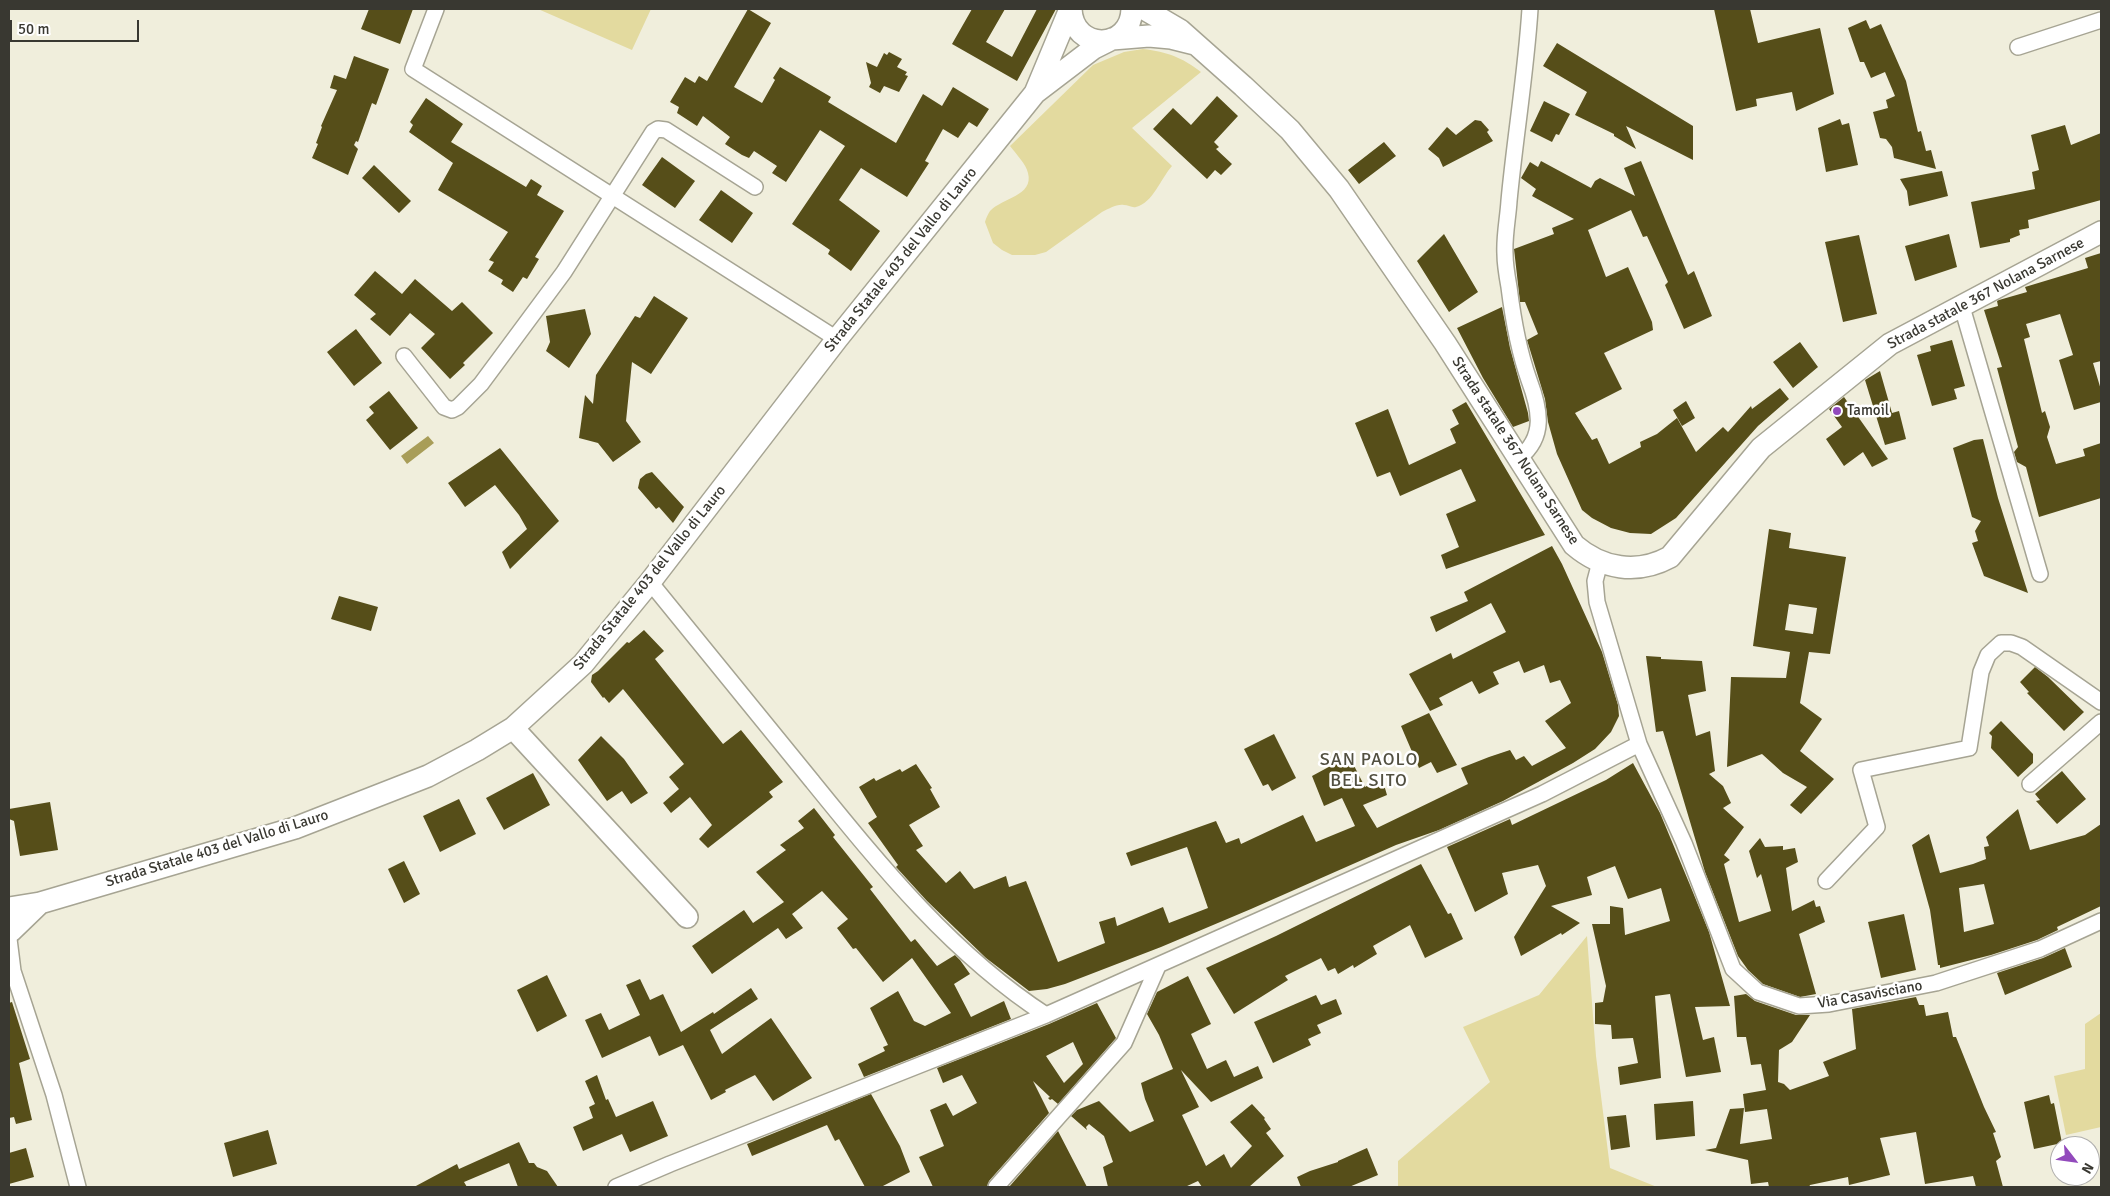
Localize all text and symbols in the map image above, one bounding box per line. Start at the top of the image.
scale bar [12,10,141,42]
text: 50 m [18,20,49,38]
street label: Strada Statale 403 del Vallo di Lauro [821,164,981,356]
street label: Strada statale 367 Nolana Sarnese [1884,234,2088,354]
street label: Strada statale 367 Nolana Sarnese [1447,354,1583,548]
place label: Tamoil [1847,402,1889,420]
marker: Tamoil [1831,405,1843,417]
street label: Strada Statale 403 del Vallo di Lauro [570,482,730,674]
district label: SAN PAOLO BEL SITO [1319,749,1419,792]
street label: Strada Statale 403 del Vallo di Lauro [103,806,331,892]
street label: Via Casavisciano [1816,977,1924,1013]
north arrow [2050,1136,2100,1186]
text: N [2078,1160,2097,1177]

